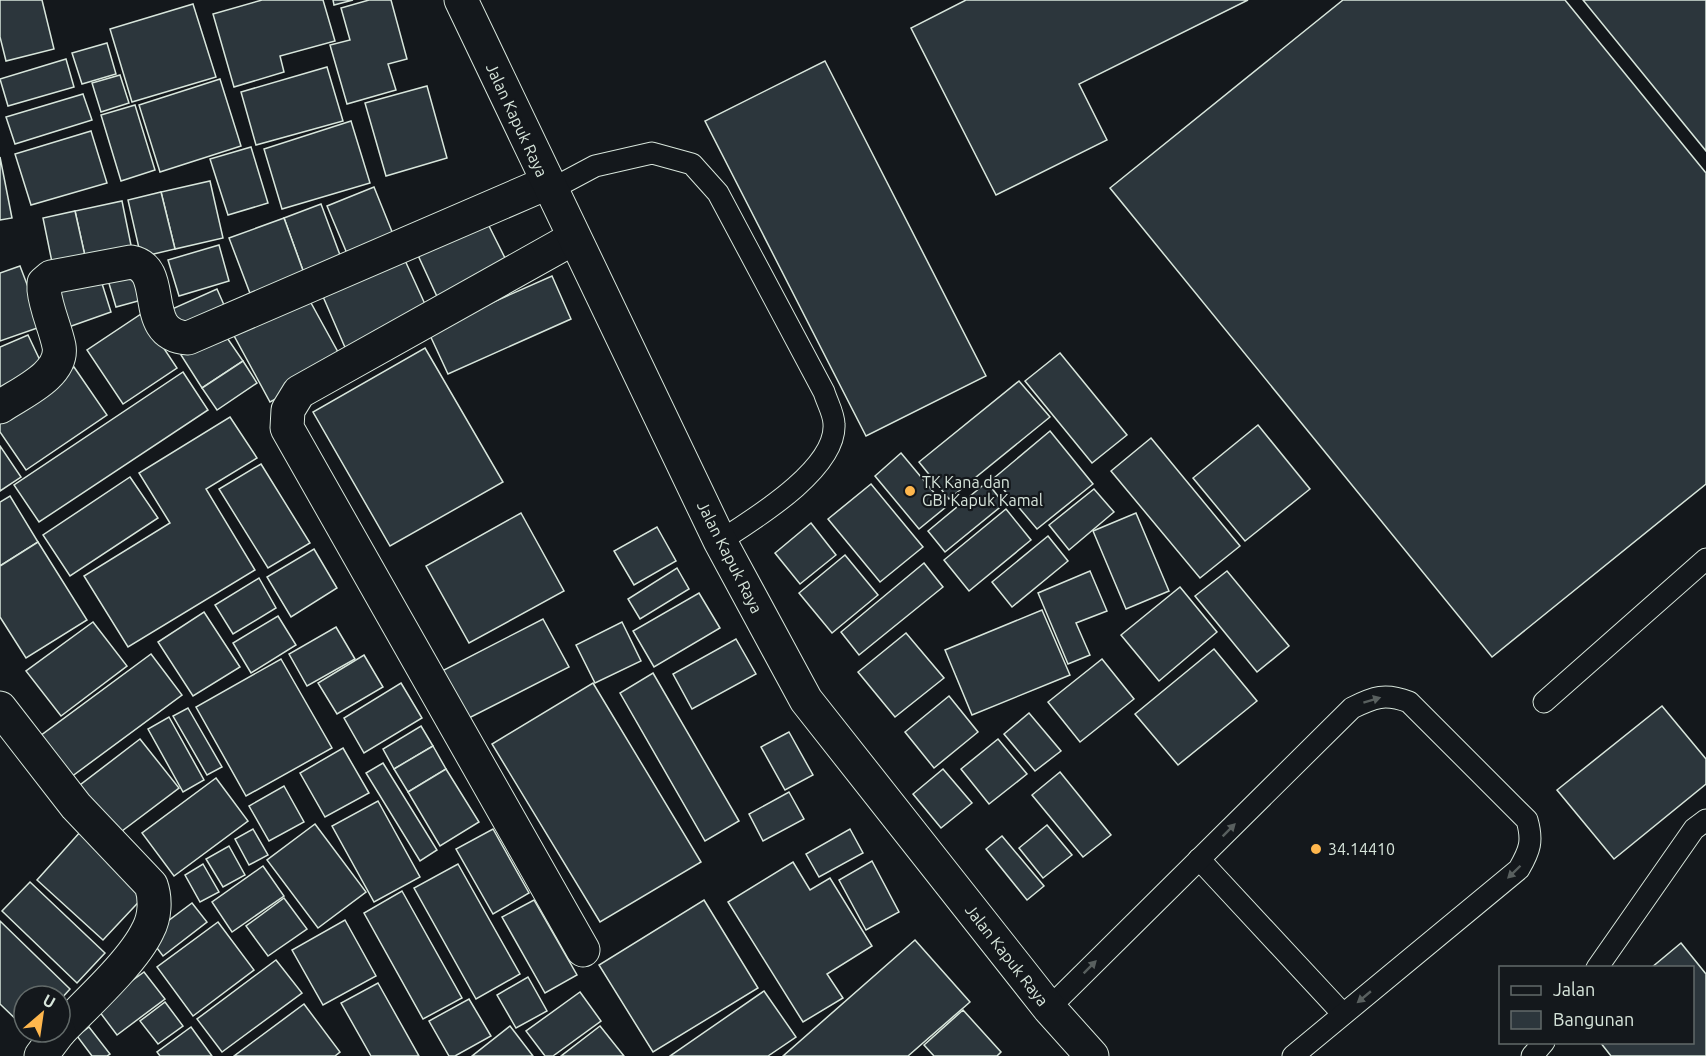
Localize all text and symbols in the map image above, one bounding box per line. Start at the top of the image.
street label: Jalan Kapuk Raya [483,60,551,180]
place label: TK Kana dan GBI Kapuk Kamal [922,473,1043,509]
marker: TK Kana dan GBI Kapuk Kamal [903,484,917,498]
street label: Jalan Kapuk Raya [694,498,766,616]
one-way arrow [1363,695,1381,704]
one-way arrow [1221,823,1235,837]
place label: 34.14410 [1328,840,1395,858]
marker: 34.14410 [1309,842,1323,856]
one-way arrow [1506,865,1521,879]
street label: Jalan Kapuk Raya [962,901,1052,1009]
one-way arrow [1083,960,1097,974]
legend [1499,966,1694,1044]
text: Jalan [1553,979,1595,999]
north arrow [12,984,72,1044]
text: U [40,990,59,1011]
one-way arrow [1357,990,1372,1003]
text: Bangunan [1553,1009,1634,1029]

